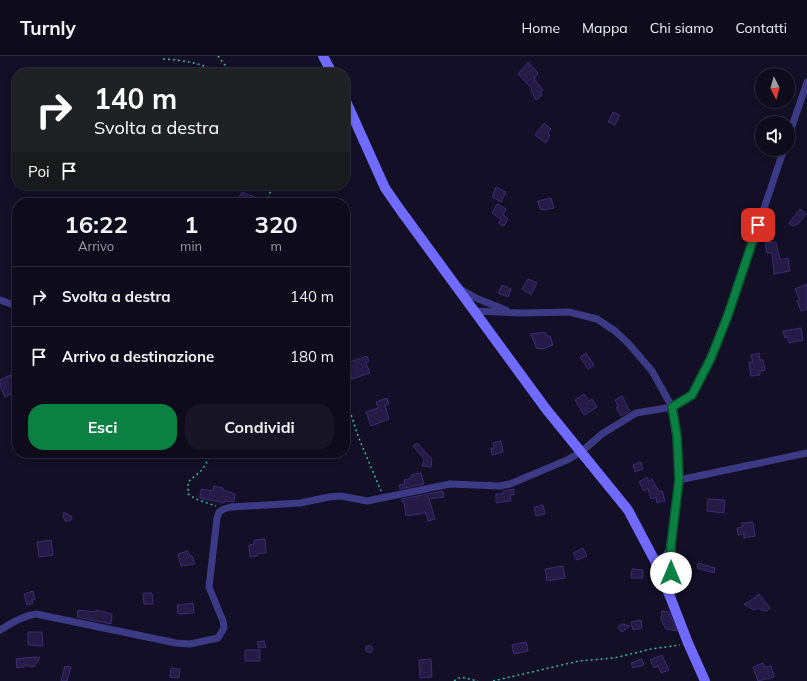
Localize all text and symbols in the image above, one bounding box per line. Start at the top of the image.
text: Turnly [20,16,76,40]
text: Home [521,19,560,37]
text: Mappa [582,19,628,37]
text: Chi siamo [650,19,713,37]
text: Contatti [735,19,787,37]
north arrow [755,68,795,108]
map controls [755,68,795,156]
text: 140 m [94,81,177,116]
icon: right [28,84,80,136]
text: Svolta a destra [94,116,219,139]
button: sound [755,116,795,156]
icon: arrive [58,160,80,182]
text: Poi [28,162,50,181]
pin [741,208,775,242]
text: 16:22 [64,209,128,239]
text: 1 [184,209,198,239]
text: 320 [255,209,298,239]
icon: arrive [747,214,769,236]
text: Arrivo [78,238,114,254]
text: min [180,238,202,254]
text: m [270,238,282,254]
icon: right [28,286,50,308]
text: Svolta a destra [62,287,171,306]
text: 140 m [290,287,334,306]
icon: arrive [28,346,50,368]
text: Arrivo a destinazione [62,347,214,366]
text: 180 m [290,347,334,366]
button: Esci [28,404,177,450]
button: Condividi [185,404,334,450]
position arrow [650,552,692,594]

